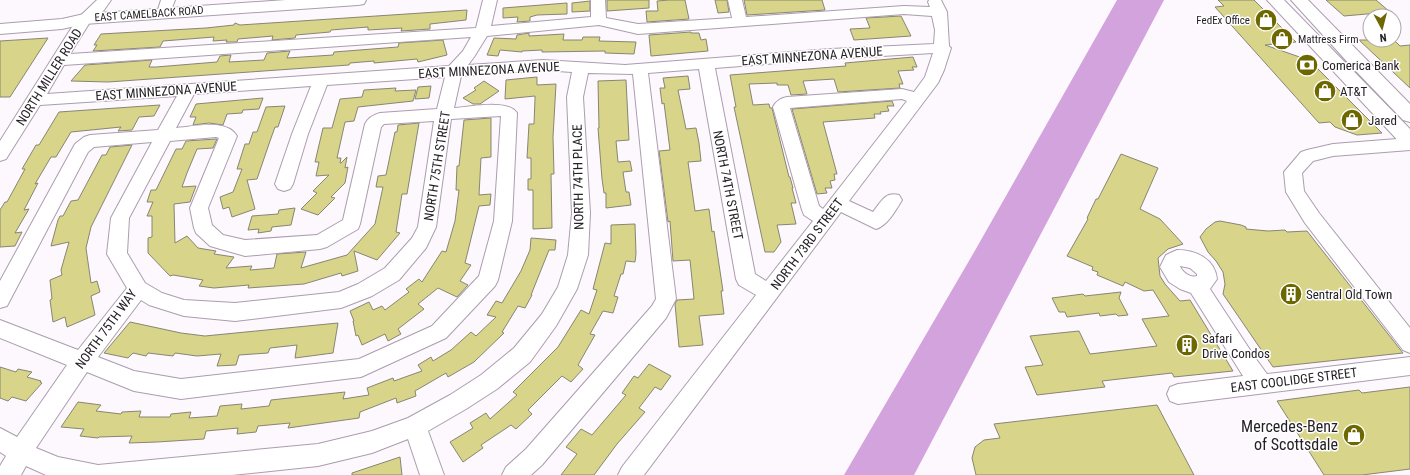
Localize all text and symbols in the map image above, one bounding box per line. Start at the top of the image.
street label: EAST CAMELBACK ROAD [94,4,204,24]
shop icon: FedEx Office [1253,7,1279,33]
north arrow [1362,8,1402,48]
place label: FedEx Office [1196,14,1250,27]
street label: NORTH MILLER ROAD [13,26,85,128]
shop icon: Mattress Firm [1269,26,1295,52]
text: N [1379,31,1387,44]
place label: Mattress Firm [1298,33,1359,46]
street label: EAST MINNEZONA AVENUE [741,44,883,68]
bank icon: Comerica Bank [1294,52,1320,78]
place label: Comerica Bank [1322,58,1400,73]
street label: EAST MINNEZONA AVENUE [418,59,560,81]
shop icon: AT&T [1312,78,1338,104]
street label: EAST MINNEZONA AVENUE [95,79,237,103]
place label: AT&T [1340,84,1368,99]
shop icon: Jared [1339,107,1365,133]
street label: NORTH 75TH STREET [421,110,453,222]
place label: Jared [1368,113,1397,128]
street label: NORTH 74TH PLACE [570,124,586,230]
street label: NORTH 74TH STREET [710,129,746,241]
street label: NORTH 73RD STREET [768,195,846,293]
building icon: Sentral Old Town [1278,281,1304,307]
street label: NORTH 75TH WAY [72,286,140,371]
place label: Sentral Old Town [1306,287,1392,302]
place label: Safari Drive Condos [1202,331,1270,361]
building icon: Safari Drive Condos [1174,332,1200,358]
street label: EAST COOLIDGE STREET [1230,365,1358,395]
place label: Mercedes-Benz of Scottsdale [1241,417,1338,454]
shop icon: Mercedes-Benz of Scottsdale [1341,422,1367,448]

